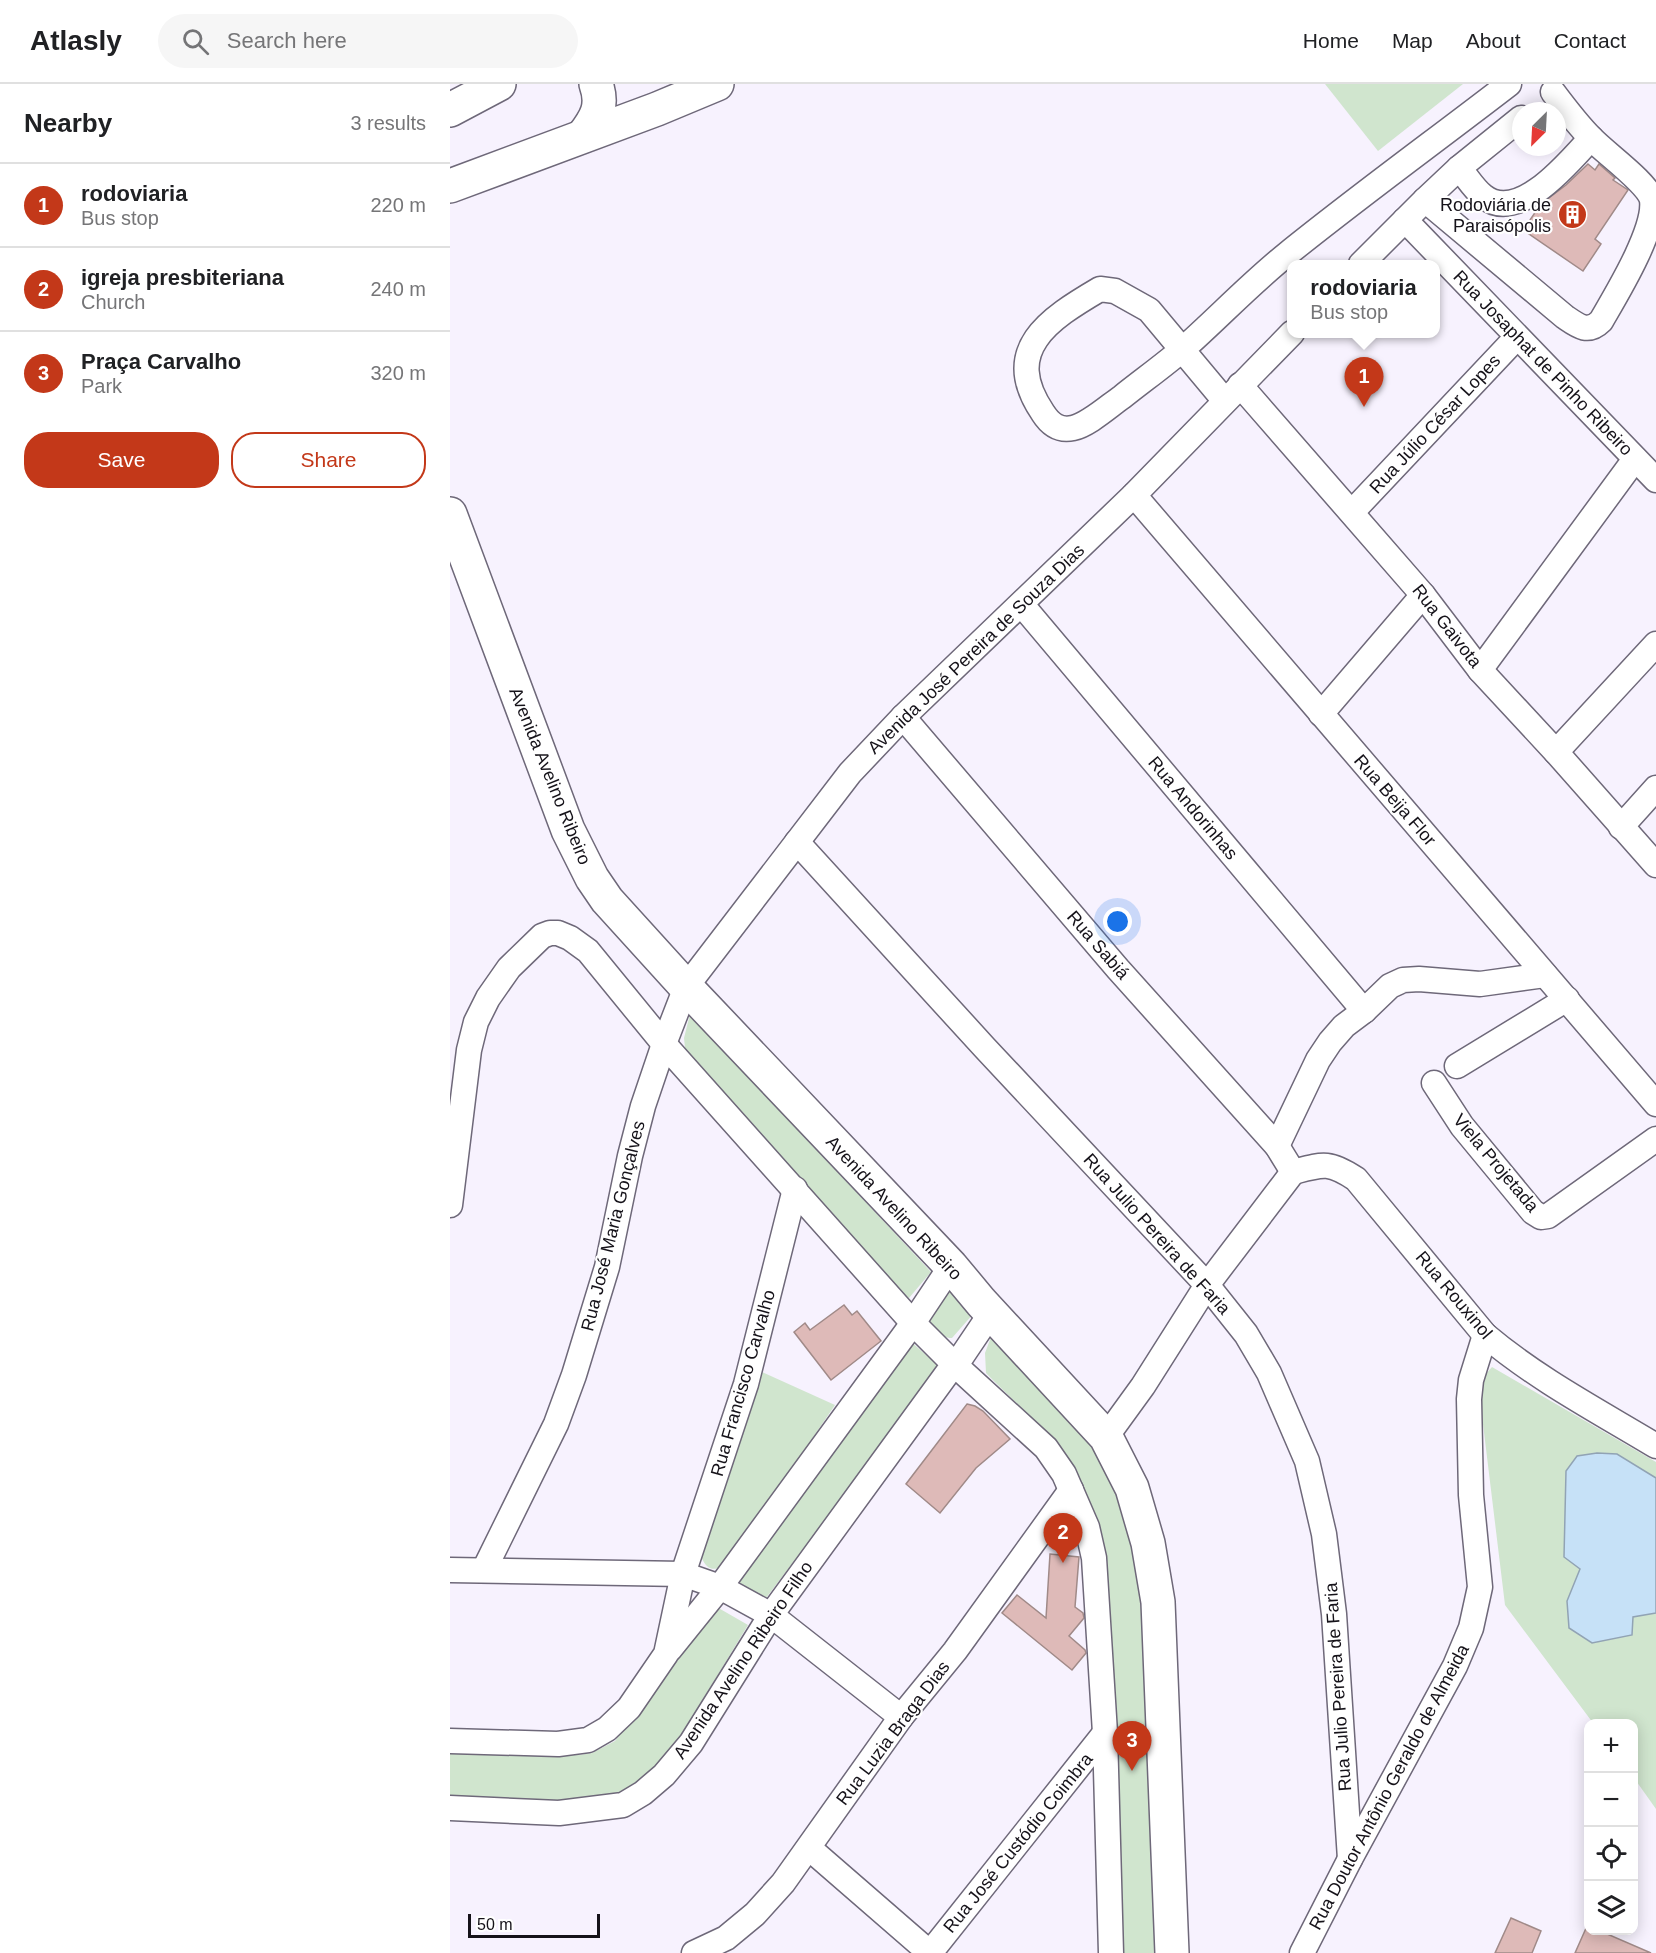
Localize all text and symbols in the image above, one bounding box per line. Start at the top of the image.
search box [158,14,578,68]
text: Atlasly [30,25,122,56]
icon: search [179,25,212,58]
text: Search here [227,28,347,53]
text: Home [1303,29,1359,52]
text: Map [1392,29,1433,52]
text: About [1466,29,1521,52]
text: Contact [1554,29,1626,52]
north arrow [1512,102,1566,156]
text: Nearby [24,108,112,138]
text: 3 results [350,112,426,134]
text: rodoviaria [81,181,187,206]
text: 1 [38,194,49,216]
text: 220 m [370,194,426,216]
place label: Rodoviária de Paraisópolis [1440,195,1551,236]
building icon: Rodoviária de Paraisópolis [1556,199,1588,231]
text: Bus stop [81,207,159,229]
popup [1287,260,1440,338]
text: igreja presbiteriana [81,265,284,290]
street label: Rua Josaphat de Pinho Ribeiro [1449,266,1637,460]
text: rodoviaria [1310,275,1417,300]
text: 2 [38,278,49,300]
text: 240 m [370,278,426,300]
text: Church [81,291,145,313]
text: Bus stop [1310,301,1388,323]
text: Praça Carvalho [81,349,241,374]
street label: Rua Júlio César Lopes [1366,351,1504,497]
pin: 1 [1344,358,1384,407]
text: 3 [38,362,49,384]
text: 320 m [370,362,426,384]
text: Park [81,375,122,397]
button: Save [24,432,219,488]
button: Share [231,432,426,488]
street label: Avenida José Pereira de Souza Dias [864,540,1088,758]
street label: Rua Gaivota [1408,580,1486,672]
street label: Avenida Avelino Ribeiro [505,684,595,868]
street label: Rua Beija Flor [1350,750,1440,850]
street label: Rua Andorinhas [1144,753,1242,863]
street label: Rua Sabiá [1063,907,1134,984]
your location [1103,907,1132,936]
street label: Viela Projetada [1449,1110,1543,1217]
street label: Rua José Maria Gonçalves [577,1119,649,1333]
street label: Avenida Avelino Ribeiro [822,1132,966,1284]
street label: Rua Julio Pereira de Faria [1080,1150,1235,1319]
street label: Rua Rouxinol [1412,1247,1496,1343]
street label: Rua Francisco Carvalho [707,1287,779,1479]
pin: 2 [1044,1514,1082,1563]
street label: Avenida Avelino Ribeiro Filho [669,1558,817,1762]
street label: Rua Julio Pereira de Faria [1321,1581,1355,1792]
street label: Rua Doutor Antônio Geraldo de Almeida [1305,1640,1473,1933]
street label: Rua Luzia Braga Dias [832,1657,954,1809]
map controls [1584,1719,1638,1935]
button: + [1584,1719,1638,1773]
pin: 3 [1112,1722,1152,1771]
street label: Rua José Custódio Coimbra [939,1748,1097,1937]
button: − [1584,1773,1638,1827]
button: locate [1584,1827,1638,1881]
button: layers [1584,1881,1638,1935]
scale bar [468,1911,600,1938]
text: 50 m [477,1916,513,1933]

